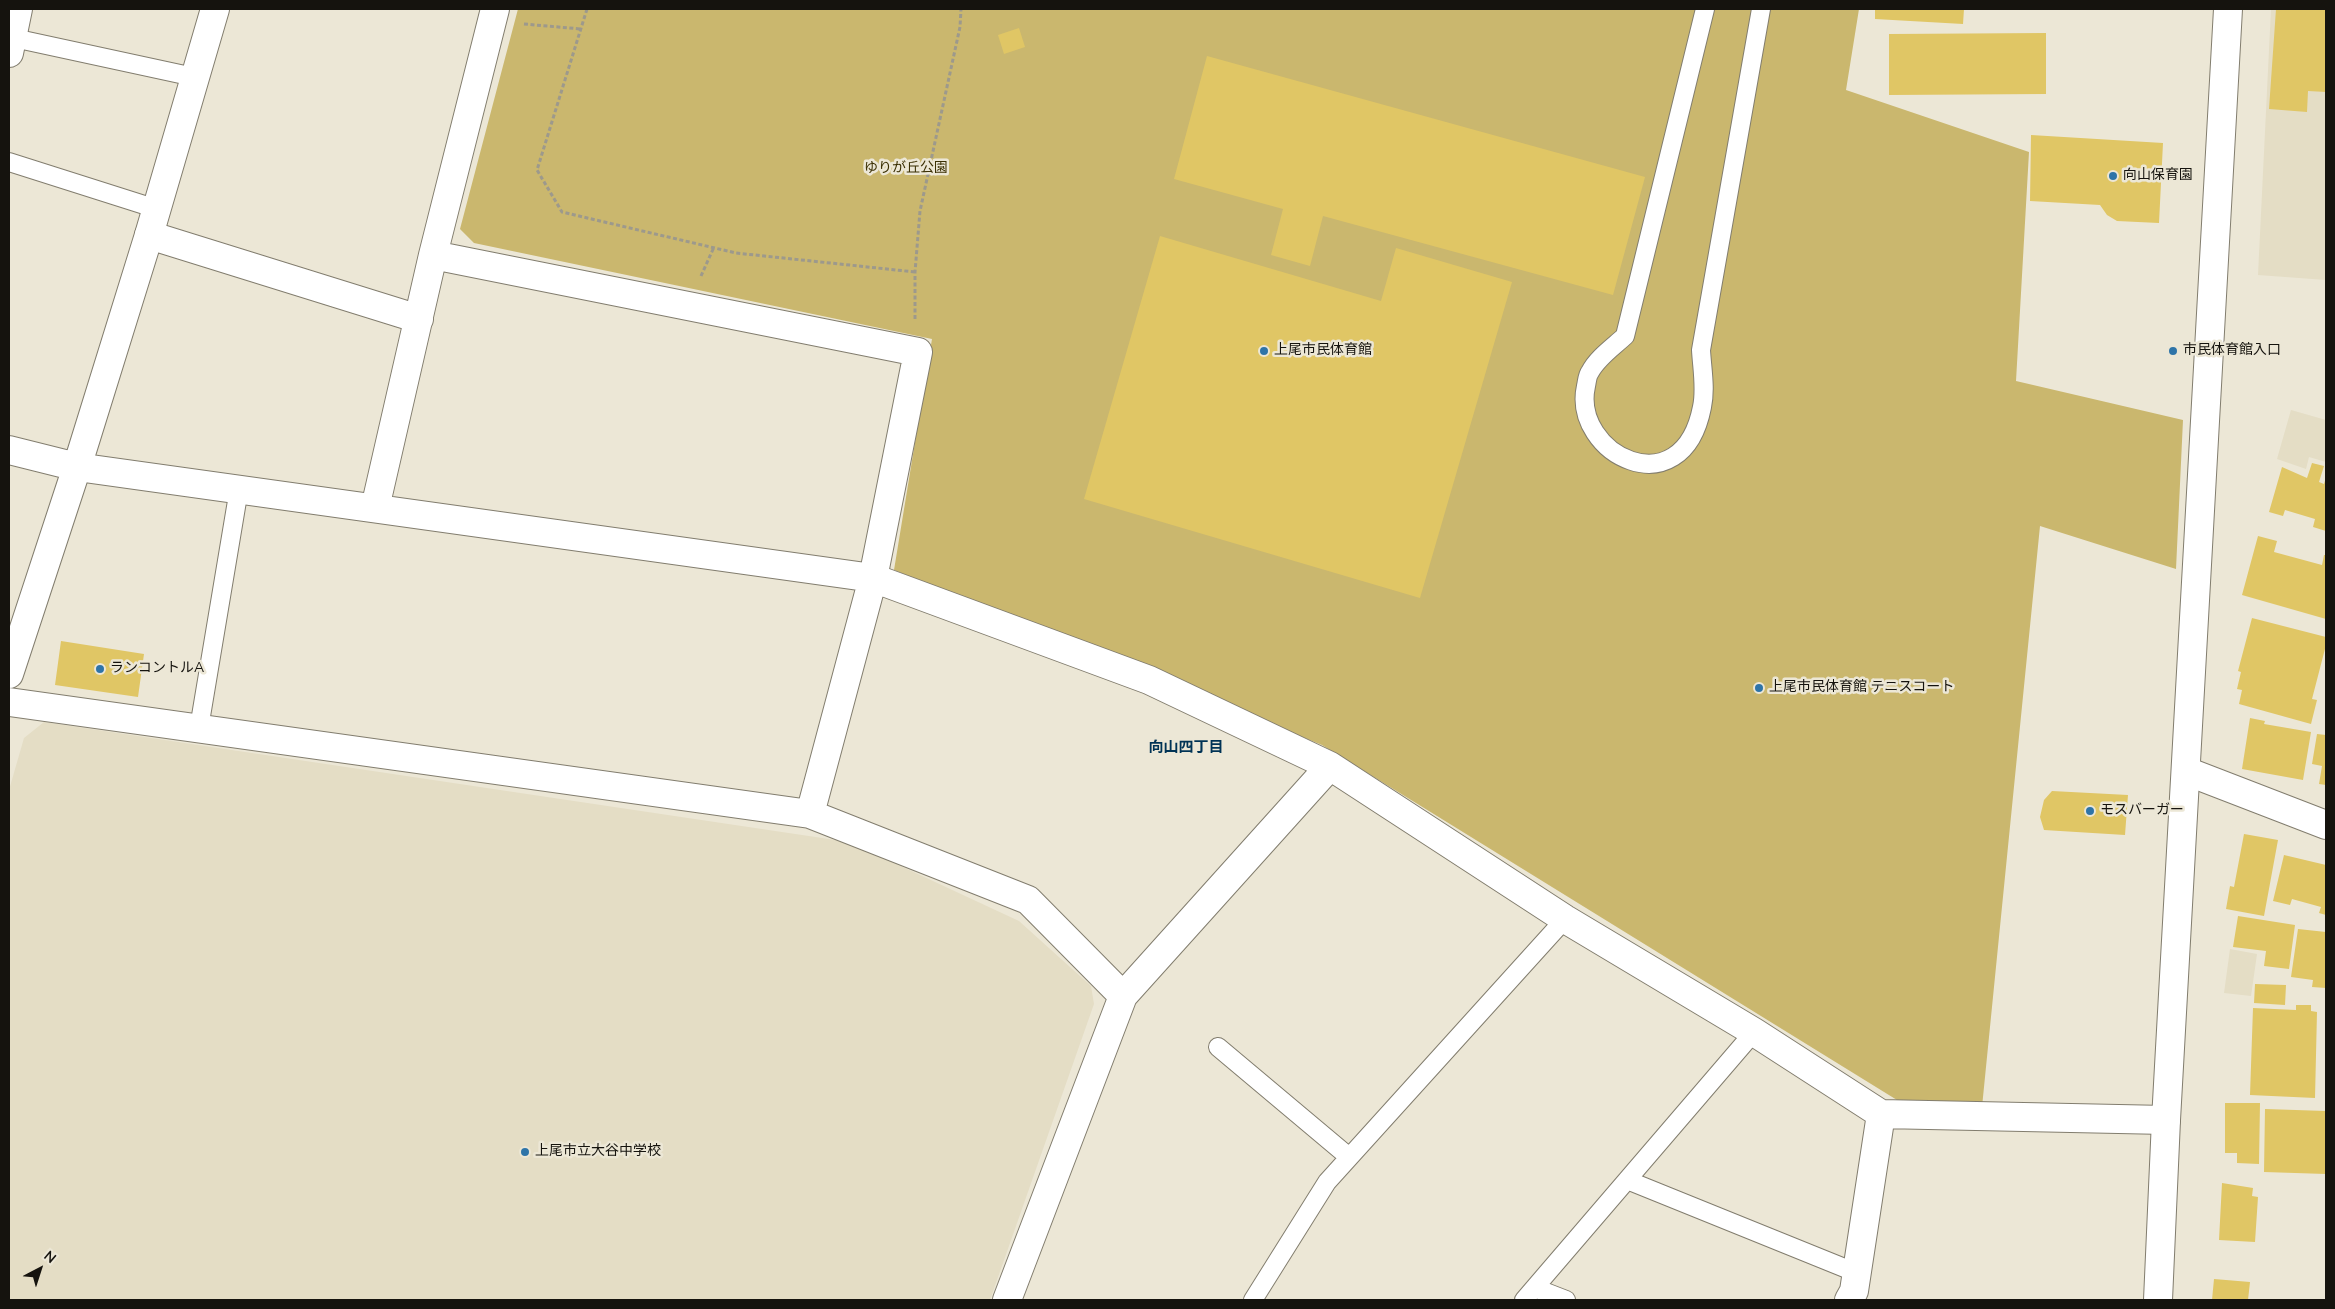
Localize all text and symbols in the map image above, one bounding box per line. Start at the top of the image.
park label: ゆりが丘公園 [864,161,948,177]
place label: 向山保育園 [2123,168,2193,184]
marker: 向山保育園 [2107,170,2119,182]
place label: 上尾市民体育館 [1274,343,1372,359]
place label: 市民体育館入口 [2183,343,2281,359]
marker: 上尾市民体育館 [1258,345,1270,357]
marker: 市民体育館入口 [2167,345,2179,357]
place label: ランコントルA [110,661,204,677]
marker: ランコントルA [94,663,106,675]
place label: 上尾市民体育館 テニスコート [1769,680,1955,696]
marker: 上尾市民体育館 テニスコート [1753,682,1765,694]
district label: 向山四丁目 [1149,739,1223,757]
place label: モスバーガー [2100,803,2184,819]
marker: モスバーガー [2084,805,2096,817]
place label: 上尾市立大谷中学校 [535,1144,661,1160]
marker: 上尾市立大谷中学校 [519,1146,531,1158]
north arrow [15,1244,65,1294]
text: N [40,1246,60,1268]

